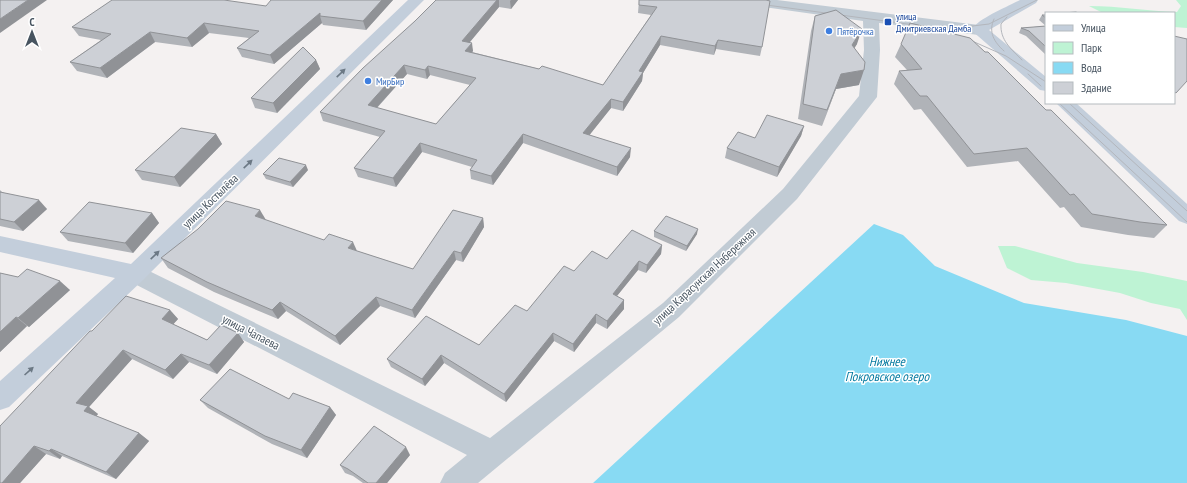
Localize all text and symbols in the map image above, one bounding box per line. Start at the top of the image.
place label: улица Дмитриевская Дамба [896,10,971,35]
north arrow [12,12,52,52]
legend [1045,12,1175,104]
text: С [29,15,35,29]
marker: улица Дмитриевская Дамба [883,17,893,27]
text: Улица [1081,20,1106,35]
place label: Пятёрочка [837,25,874,38]
marker: Пятёрочка [824,26,834,36]
text: Парк [1081,40,1102,55]
text: Вода [1081,60,1102,75]
one-way arrow [336,68,346,78]
place label: МирБир [376,75,404,88]
marker: МирБир [363,76,373,86]
text: Здание [1081,80,1112,95]
one-way arrow [243,159,253,169]
street label: улица Костылёва [179,171,241,231]
street label: улица Карасунская Набережная [649,224,759,328]
one-way arrow [150,250,160,259]
street label: улица Чапаева [220,311,282,353]
water label: Нижнее Покровское озеро [845,353,930,385]
one-way arrow [24,367,34,376]

